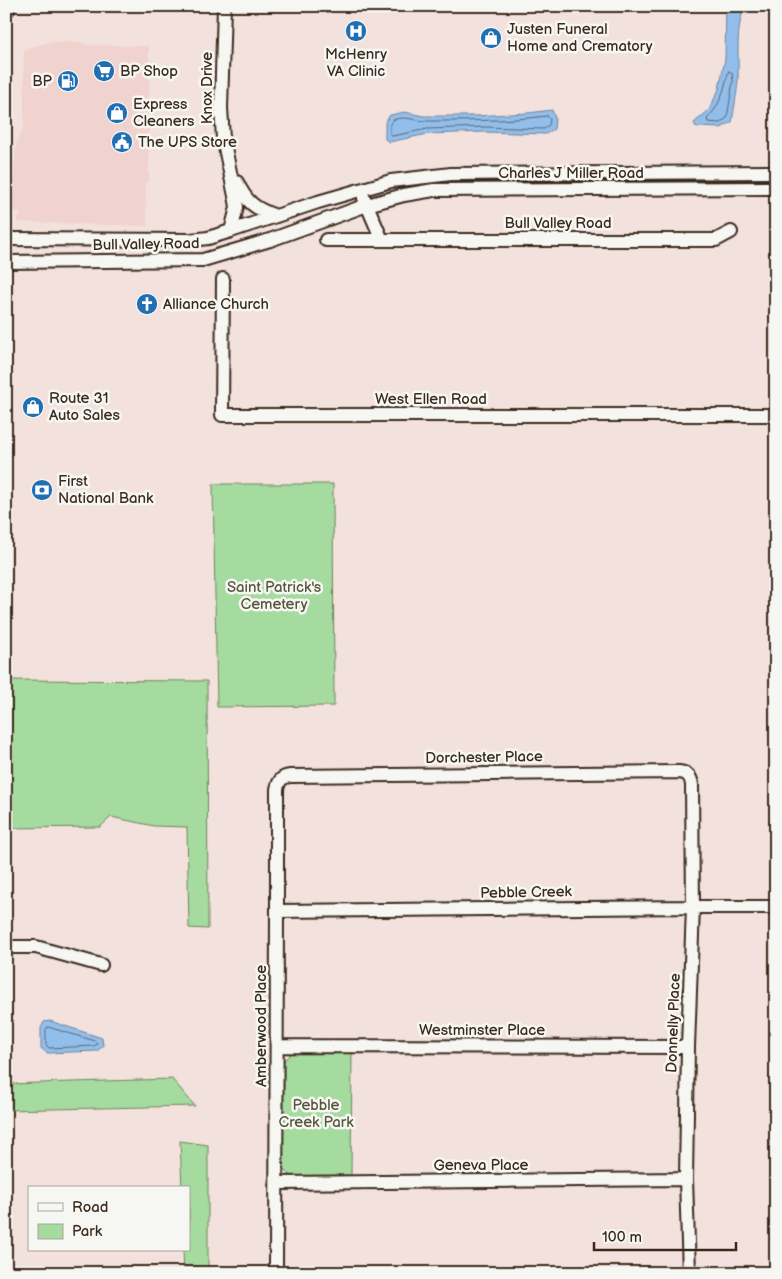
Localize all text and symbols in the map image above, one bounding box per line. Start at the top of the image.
hospital icon: McHenry VA Clinic [344,19,368,43]
place label: Justen Funeral Home and Crematory [507,20,653,56]
shop icon: Justen Funeral Home and Crematory [479,26,503,50]
place label: McHenry VA Clinic [325,45,387,81]
street label: Knox Drive [198,52,217,124]
supermarket icon: BP Shop [92,59,116,83]
place label: BP Shop [120,62,178,81]
fuel station icon: BP [56,69,80,93]
place label: BP [32,72,53,91]
place label: Express Cleaners [133,95,195,131]
shop icon: Express Cleaners [105,101,129,125]
public building icon: The UPS Store [110,130,134,154]
place label: The UPS Store [138,133,237,152]
street label: Charles J Miller Road [498,164,644,183]
street label: Bull Valley Road [505,214,611,233]
street label: Bull Valley Road [92,234,200,255]
church icon: Alliance Church [135,292,159,316]
place label: Alliance Church [163,295,269,314]
place label: Route 31 Auto Sales [49,389,120,425]
street label: West Ellen Road [375,390,487,409]
shop icon: Route 31 Auto Sales [21,395,45,419]
place label: First National Bank [58,472,154,508]
bank icon: First National Bank [30,478,54,502]
park label: Saint Patrick's Cemetery [227,578,322,614]
street label: Dorchester Place [425,747,543,768]
street label: Pebble Creek [480,882,573,903]
street label: Amberwood Place [252,965,271,1087]
street label: Donnelly Place [662,973,685,1073]
street label: Westminster Place [419,1021,545,1040]
park label: Pebble Creek Park [278,1096,354,1132]
street label: Geneva Place [433,1156,529,1175]
legend [28,1186,190,1252]
text: Road [72,1198,108,1217]
scale bar [594,1219,737,1251]
text: Park [72,1222,103,1241]
text: 100 m [602,1228,642,1247]

